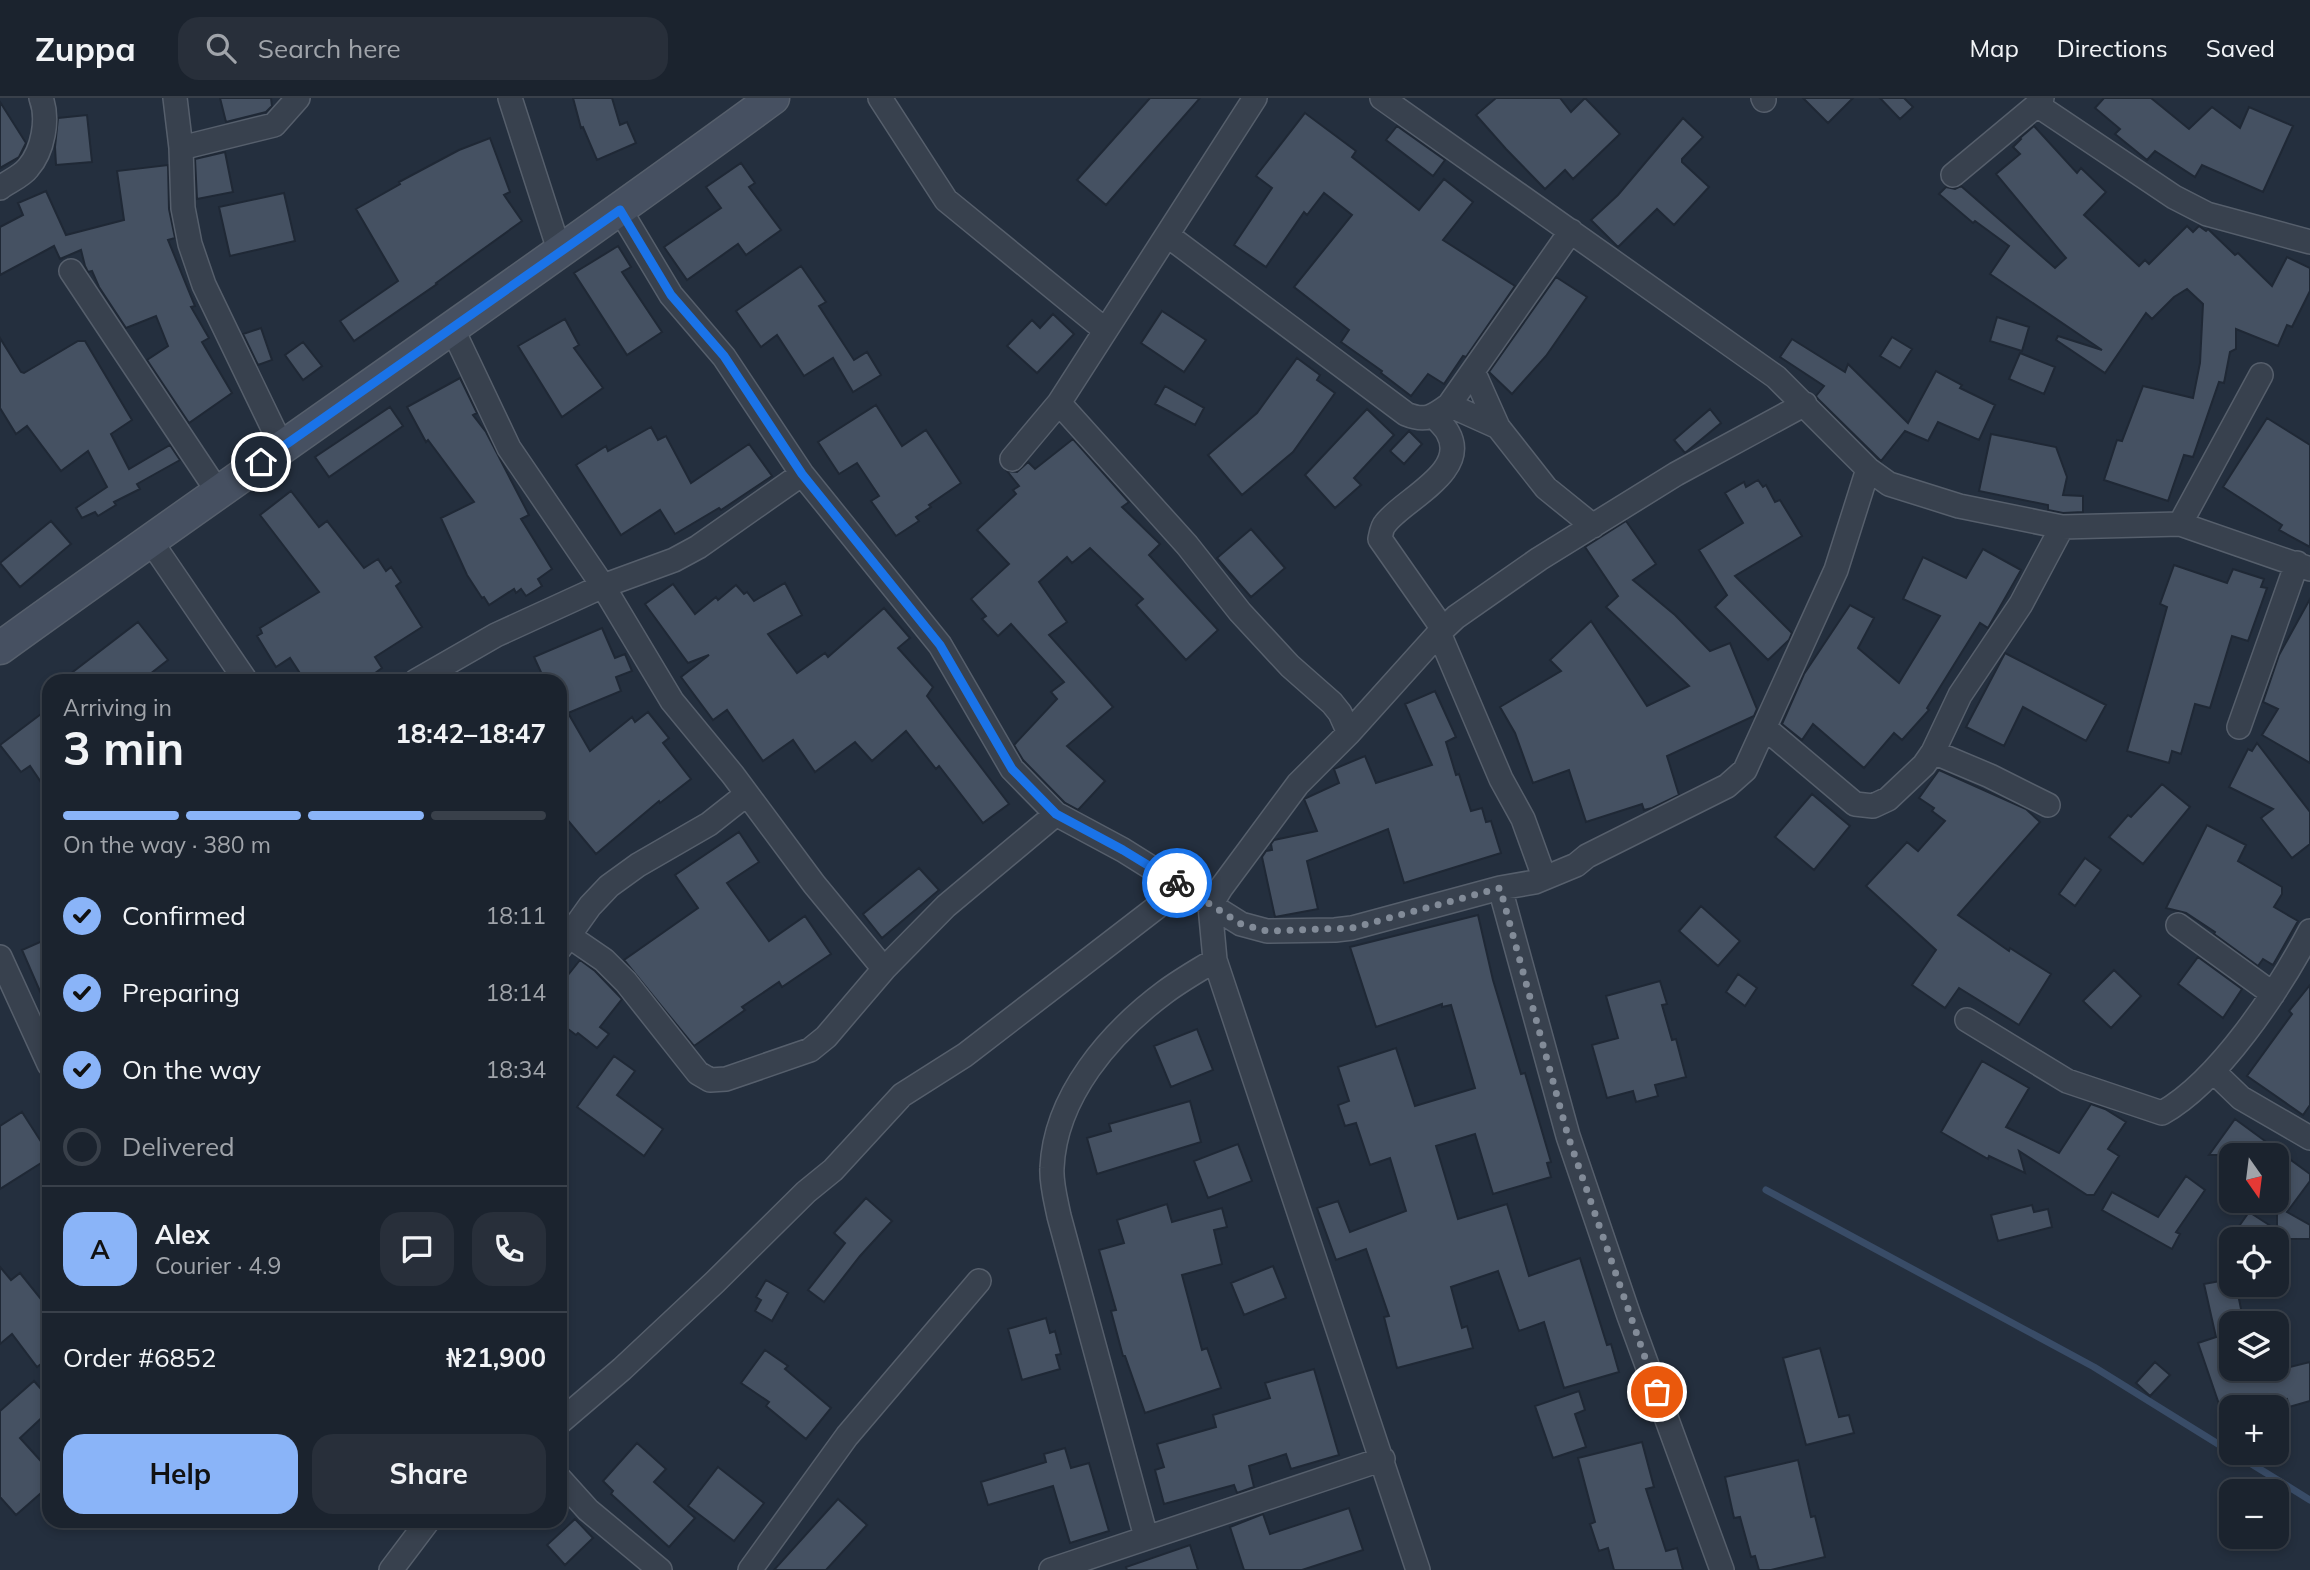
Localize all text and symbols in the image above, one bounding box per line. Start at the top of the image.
search box [178,17,668,80]
text: Zuppa [35,28,136,69]
icon: search [202,29,240,67]
text: Search here [258,32,401,65]
text: Map [1969,33,2019,63]
text: Directions [2057,33,2168,63]
text: Saved [2206,33,2275,63]
pin [231,432,291,492]
icon: home [242,443,280,481]
text: Arriving in [63,693,172,722]
text: 18:42–18:47 [395,717,546,750]
text: 3 min [63,719,184,777]
text: On the way · 380 m [63,830,271,859]
courier [1142,848,1212,918]
icon: bike [1158,864,1196,902]
icon: check [63,897,101,935]
text: Confirmed [122,899,246,932]
text: 18:11 [486,901,546,930]
icon: check [63,974,101,1012]
text: Preparing [122,976,240,1009]
text: 18:14 [486,978,546,1007]
icon: check [63,1051,101,1089]
text: On the way [122,1053,261,1086]
text: 18:34 [486,1055,546,1084]
text: Delivered [122,1130,235,1163]
north arrow [2219,1143,2289,1213]
map controls [2219,1143,2289,1549]
button: chat [380,1212,454,1286]
button: phone [472,1212,546,1286]
text: Alex [155,1218,210,1251]
button: locate [2219,1227,2289,1297]
text: A [90,1233,110,1266]
text: Courier · 4.9 [155,1251,281,1280]
button: layers [2219,1311,2289,1381]
text: Order #6852 [63,1341,216,1374]
text: ₦21,900 [446,1341,546,1374]
pin [1627,1362,1687,1422]
icon: bag [1638,1373,1676,1411]
button: + [2219,1395,2289,1465]
button: Help [63,1434,298,1514]
button: Share [312,1434,546,1514]
button: − [2219,1479,2289,1549]

